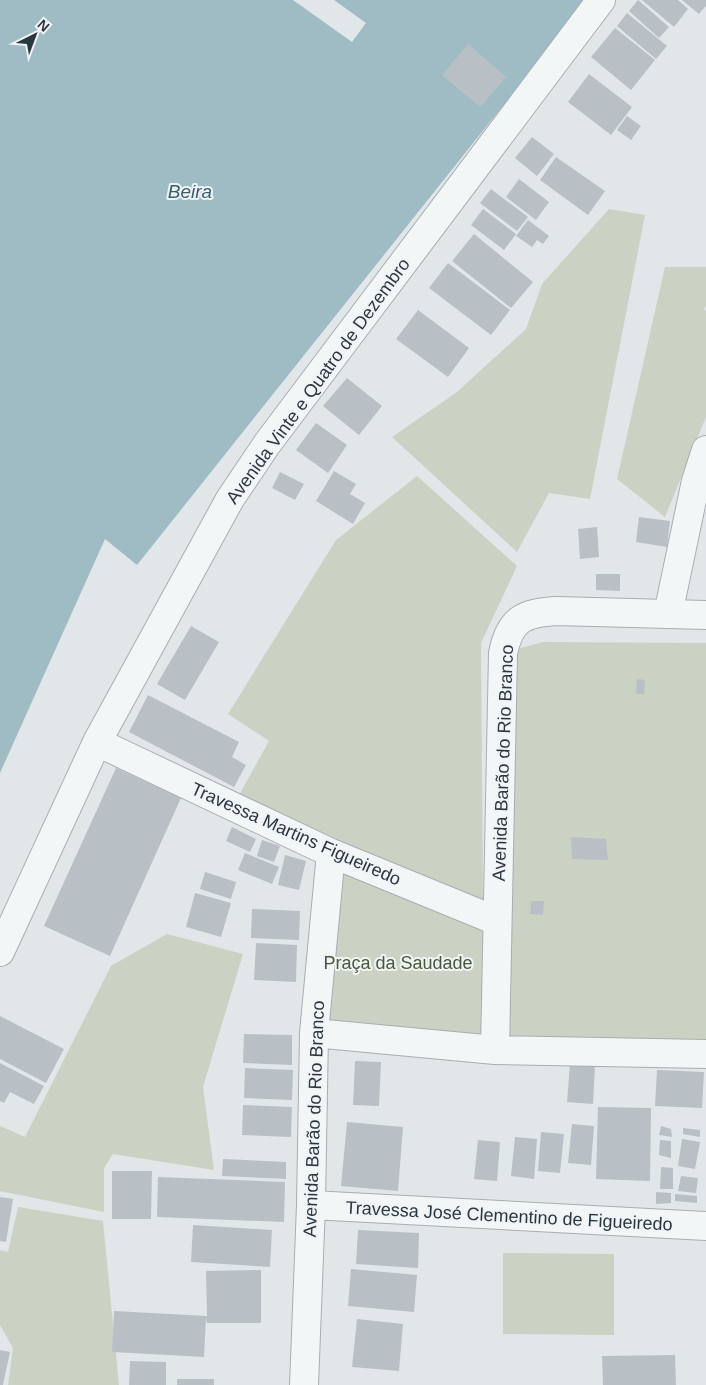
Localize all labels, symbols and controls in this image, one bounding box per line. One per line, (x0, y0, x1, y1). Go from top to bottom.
north arrow (10, 10, 60, 60)
text: N (35, 16, 53, 35)
water label: Beira (168, 181, 212, 202)
street label: Avenida Vinte e Quatro de Dezembro (222, 254, 414, 508)
street label: Avenida Barão do Rio Branco (489, 644, 517, 882)
street label: Travessa Martins Figueiredo (188, 779, 404, 889)
park label: Praça da Saudade (323, 953, 473, 973)
street label: Avenida Barão do Rio Branco (300, 1000, 328, 1238)
street label: Travessa José Clementino de Figueiredo (345, 1197, 673, 1235)

